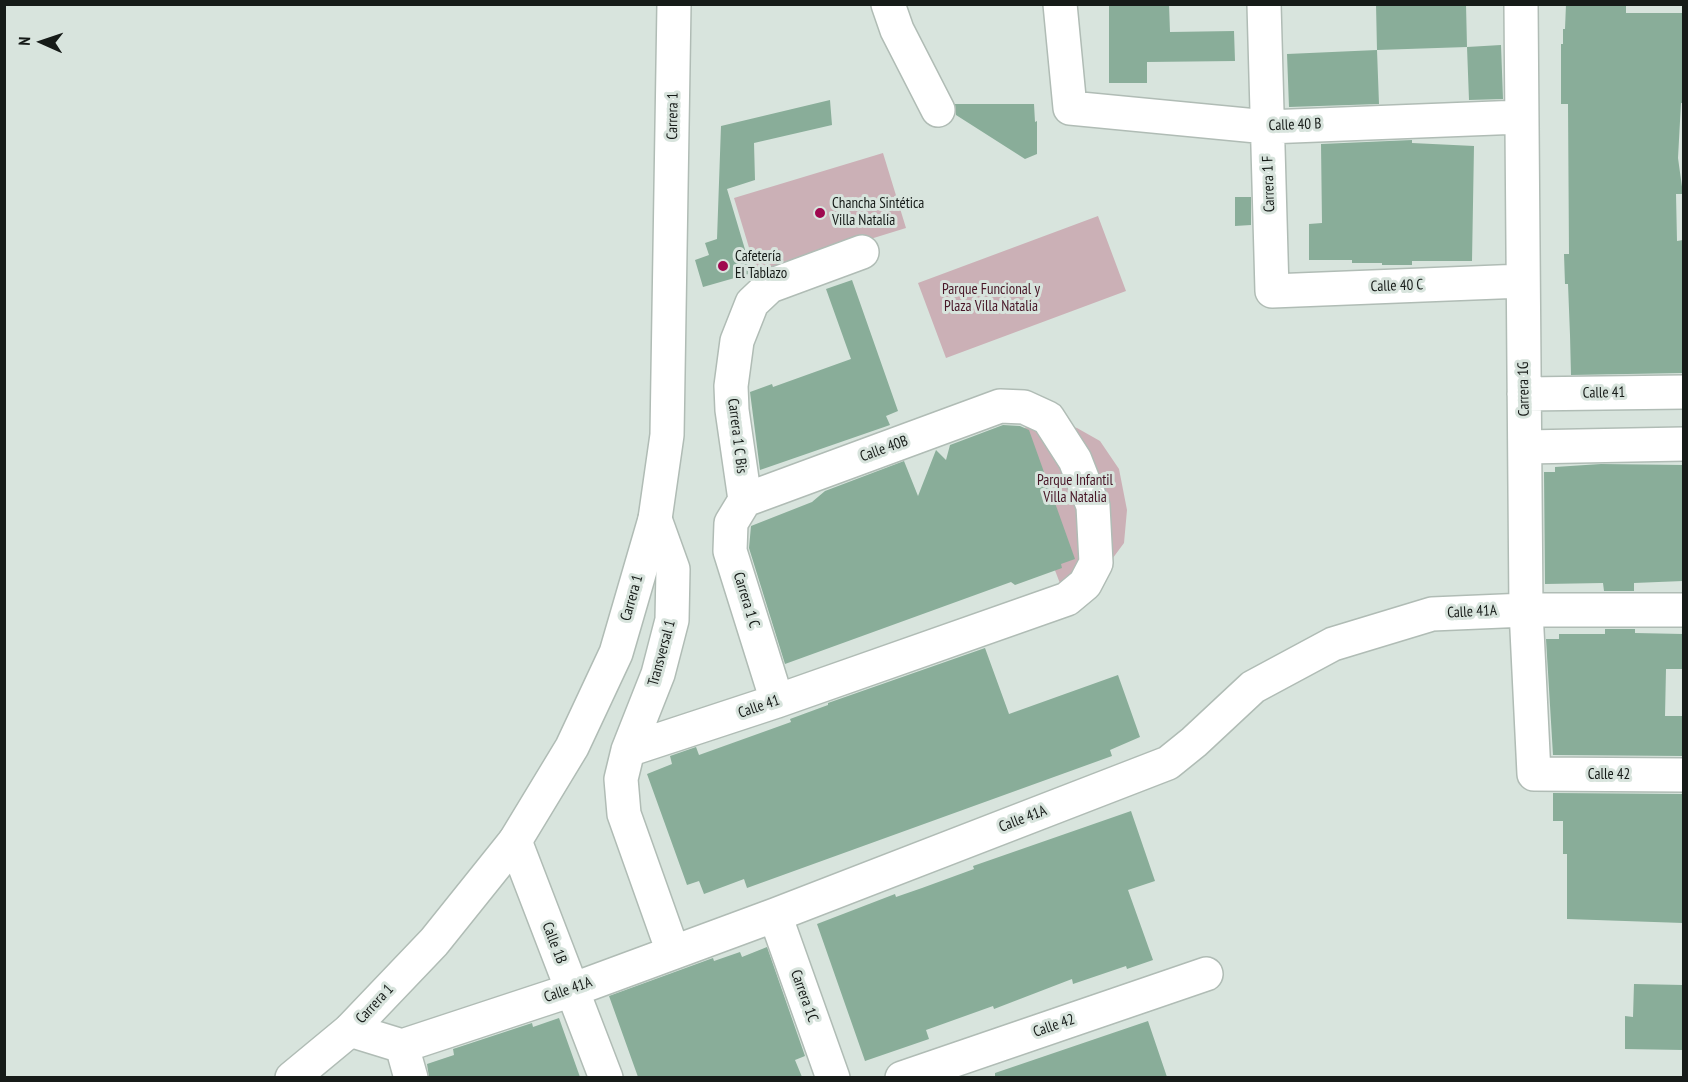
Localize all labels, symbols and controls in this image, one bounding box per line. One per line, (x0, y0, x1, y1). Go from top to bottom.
north arrow (12, 12, 72, 72)
text: N (14, 36, 34, 46)
street label: Carrera 1 (664, 92, 682, 140)
street label: Calle 40 B (1268, 115, 1322, 135)
street label: Carrera 1 F (1259, 155, 1279, 213)
place label: Chancha Sintética Villa Natalia (832, 195, 924, 230)
marker: Chancha Sintética Villa Natalia (813, 206, 827, 220)
place label: Cafetería El Tablazo (735, 248, 787, 283)
marker: Cafetería El Tablazo (716, 259, 730, 273)
street label: Calle 40 C (1370, 276, 1424, 296)
park label: Parque Funcional y Plaza Villa Natalia (942, 281, 1040, 316)
street label: Carrera 1G (1515, 362, 1533, 416)
street label: Calle 41 (1583, 384, 1625, 402)
street label: Carrera 1 C Bis (723, 397, 751, 475)
street label: Calle 40B (858, 432, 910, 466)
park label: Parque Infantil Villa Natalia (1037, 472, 1113, 507)
street label: Carrera 1 C (729, 570, 763, 630)
street label: Carrera 1 (617, 573, 647, 623)
street label: Calle 41A (1447, 602, 1497, 622)
street label: Transversal 1 (645, 618, 679, 688)
street label: Calle 41 (736, 692, 782, 722)
street label: Calle 42 (1588, 766, 1630, 784)
street label: Calle 41A (997, 802, 1049, 836)
street label: Calle 1B (538, 920, 570, 966)
street label: Carrera 1C (786, 968, 822, 1024)
street label: Calle 41A (542, 973, 594, 1007)
street label: Carrera 1 (352, 981, 398, 1027)
street label: Calle 42 (1031, 1011, 1077, 1041)

